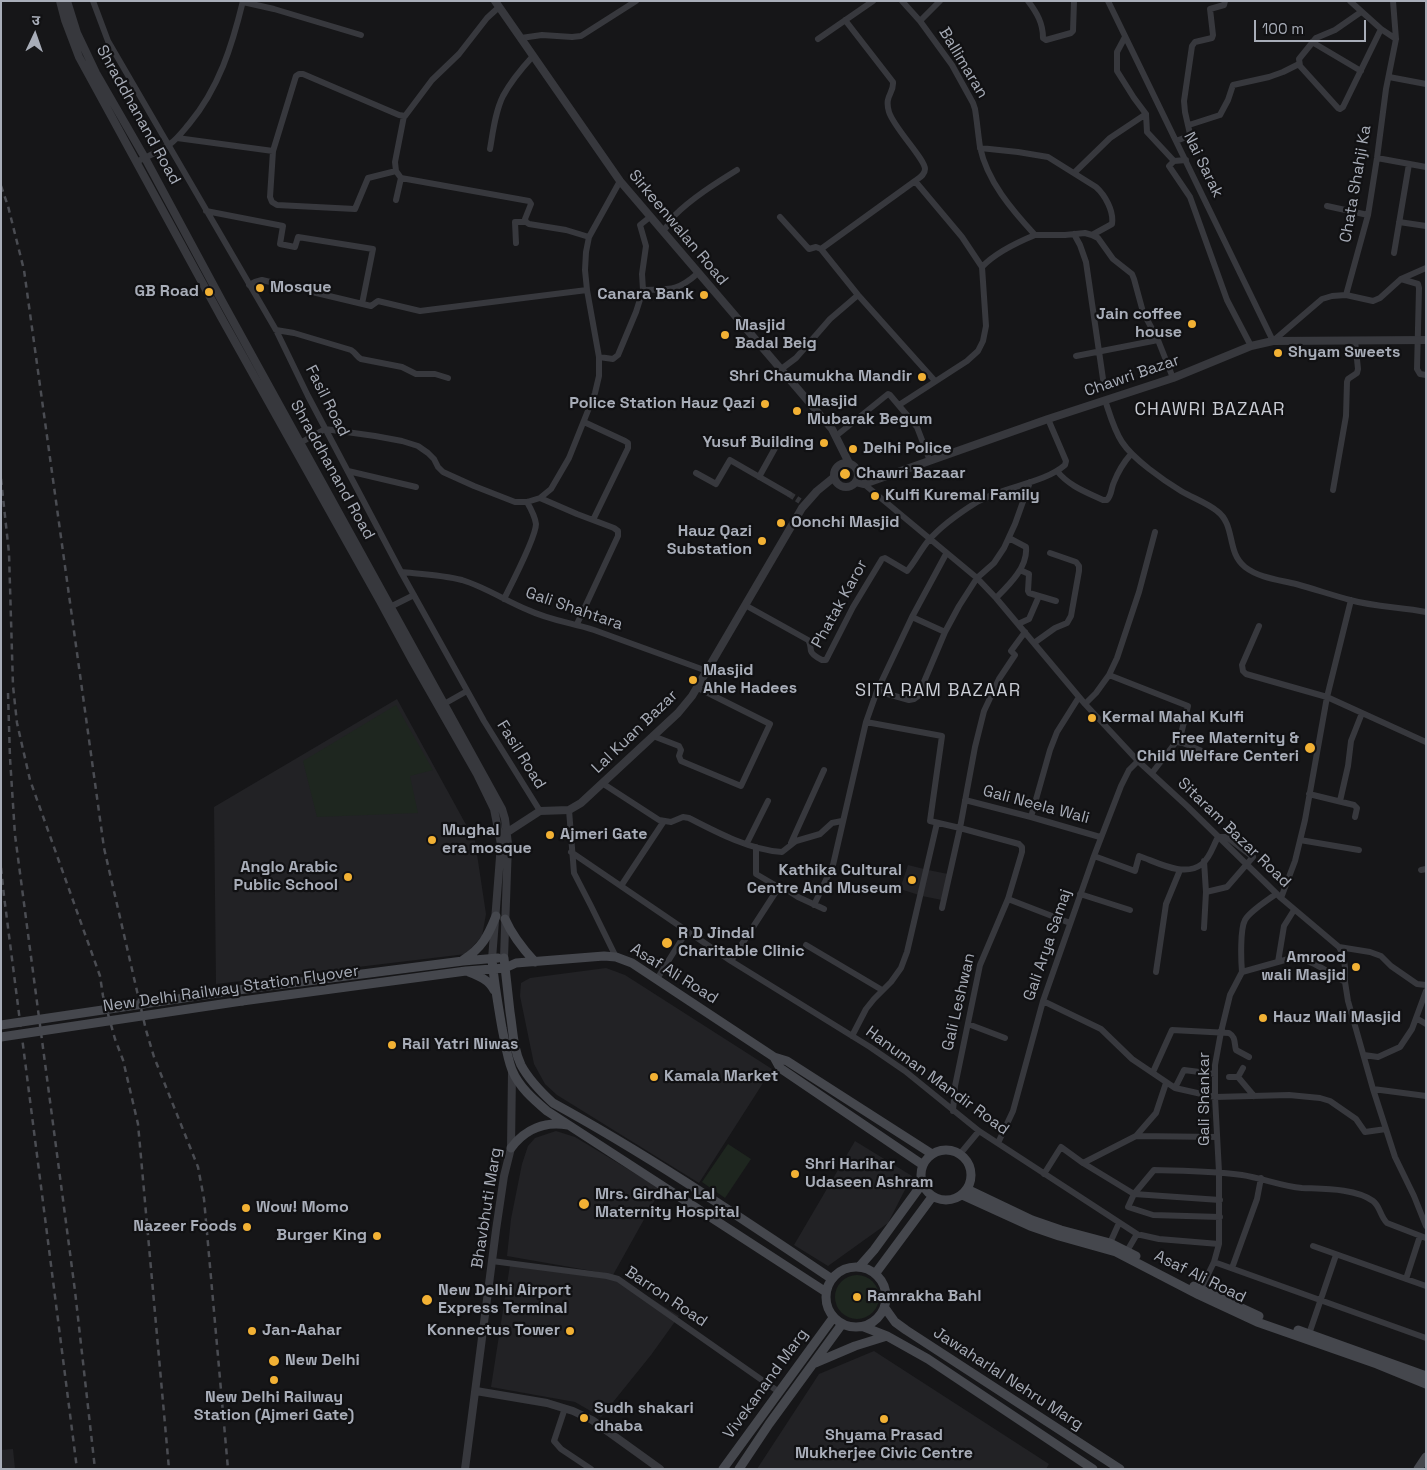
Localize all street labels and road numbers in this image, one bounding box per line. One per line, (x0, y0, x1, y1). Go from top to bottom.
street label: Ballimaran (934, 24, 992, 102)
street label: Shraddhanand Road (92, 42, 184, 188)
street label: Chata Shahji Ka (1336, 124, 1376, 244)
street label: Nai Sarak (1179, 129, 1227, 201)
street label: Sirkeenwalan Road (624, 166, 732, 290)
street label: Chawri Bazar (1082, 351, 1182, 401)
street label: Fasil Road (301, 362, 353, 440)
street label: Shraddhanand Road (286, 397, 378, 543)
street label: Phatak Karor (808, 557, 872, 651)
street label: Gali Shahtara (523, 583, 625, 635)
street label: Lal Kuan Bazar (588, 686, 682, 778)
street label: Fasil Road (492, 717, 550, 793)
street label: Sitaram Bazar Road (1173, 774, 1295, 892)
street label: Gali Neela Wali (981, 782, 1091, 828)
street label: Gali Arya Samaj (1020, 887, 1076, 1003)
street label: Asaf Ali Road (627, 939, 721, 1009)
street label: Gali Leshwan (938, 951, 980, 1053)
street label: New Delhi Railway Station Flyover (102, 962, 360, 1016)
street label: Hanuman Mandir Road (862, 1023, 1012, 1139)
street label: Gali Shankar (1195, 1052, 1215, 1146)
street label: Bhavbhuti Marg (468, 1146, 506, 1270)
street label: Asaf Ali Road (1151, 1247, 1249, 1307)
street label: Barron Road (621, 1263, 711, 1331)
street label: Jawaharlal Nehru Marg (929, 1323, 1087, 1435)
street label: Vivekanand Marg (720, 1325, 812, 1443)

